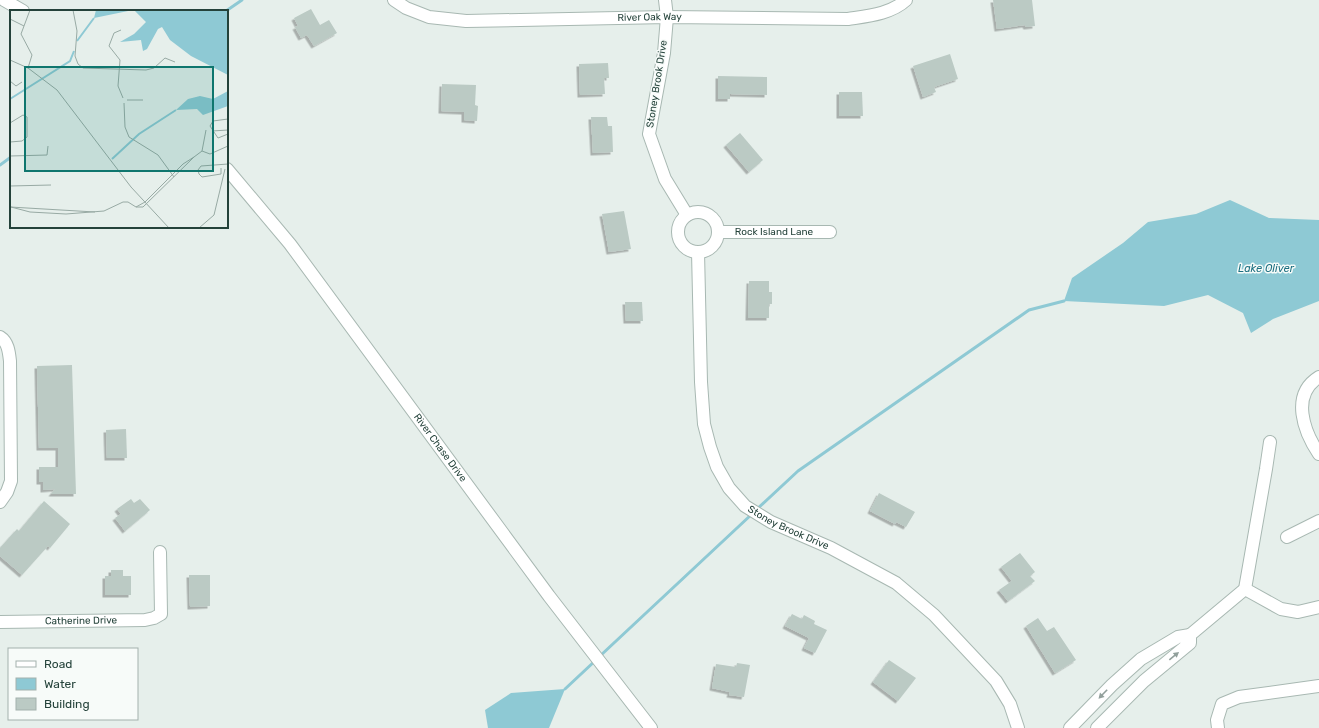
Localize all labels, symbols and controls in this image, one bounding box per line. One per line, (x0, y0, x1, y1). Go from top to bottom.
inset map (10, 10, 228, 228)
street label: River Oak Way (617, 11, 682, 24)
street label: Stoney Brook Drive (644, 39, 670, 129)
street label: Rock Island Lane (735, 226, 814, 238)
water label: Lake Oliver (1238, 262, 1295, 275)
street label: River Chase Drive (411, 411, 469, 485)
street label: Stoney Brook Drive (746, 503, 831, 552)
street label: Catherine Drive (45, 614, 118, 627)
legend (8, 648, 138, 720)
one-way arrow (1169, 652, 1180, 661)
text: Road (44, 657, 72, 671)
text: Water (44, 677, 76, 691)
one-way arrow (1098, 689, 1108, 699)
text: Building (44, 697, 90, 711)

